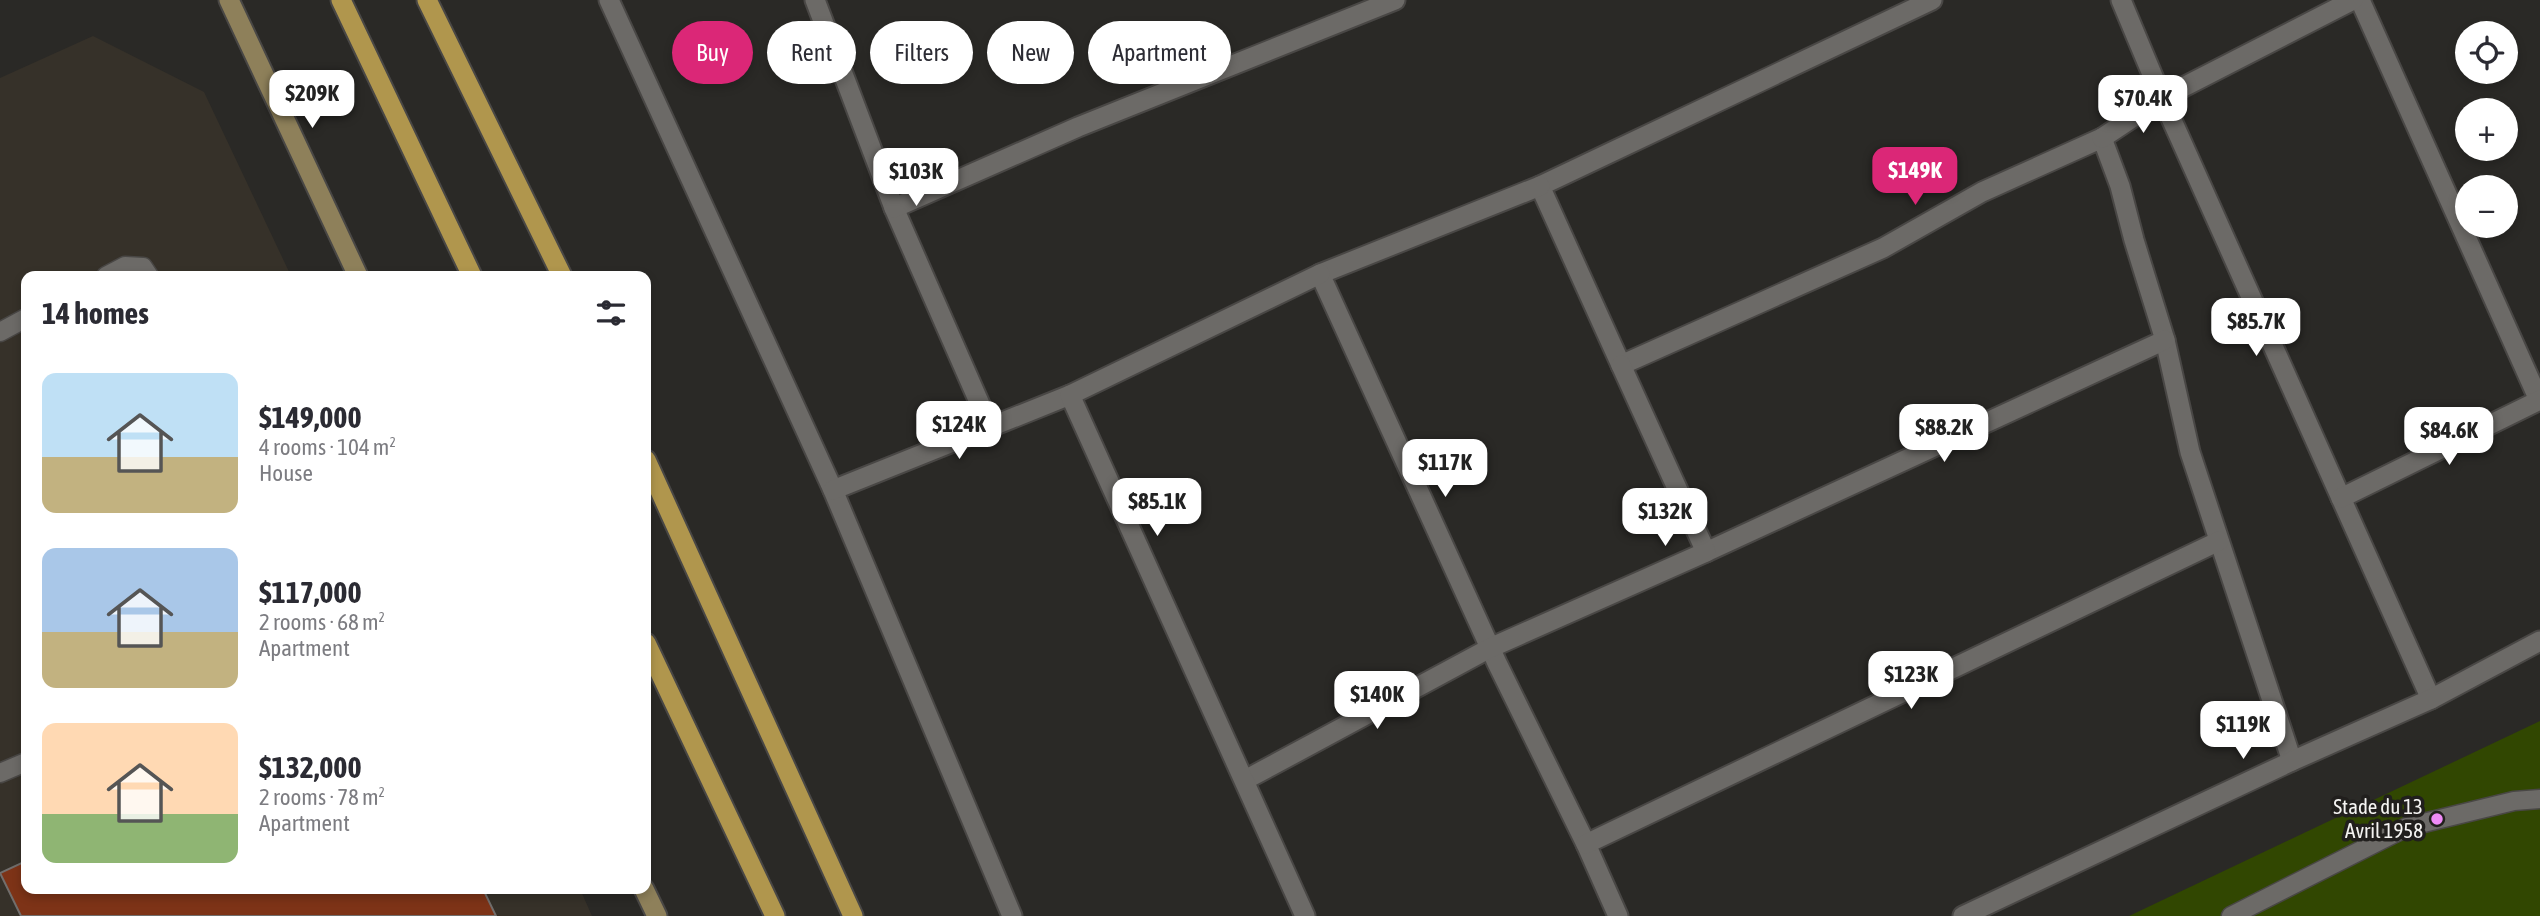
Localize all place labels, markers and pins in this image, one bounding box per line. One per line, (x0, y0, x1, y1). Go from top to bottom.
pin: $209K (263, 71, 361, 130)
pin: $70.4K (2086, 76, 2200, 135)
pin: $103K (867, 148, 965, 208)
pin: $149K (1866, 148, 1964, 207)
pin: $85.7K (2199, 298, 2313, 358)
pin: $124K (910, 402, 1008, 461)
pin: $88.2K (1887, 405, 2001, 464)
pin: $84.6K (2392, 407, 2506, 467)
pin: $117K (1396, 440, 1494, 499)
pin: $85.1K (1100, 478, 1214, 538)
pin: $132K (1616, 489, 1714, 548)
pin: $123K (1862, 652, 1960, 711)
pin: $140K (1328, 672, 1426, 731)
pin: $119K (2194, 702, 2292, 761)
place label: Stade du 13 Avril 1958 (2333, 794, 2423, 842)
marker: Stade du 13 Avril 1958 (2429, 811, 2445, 827)

